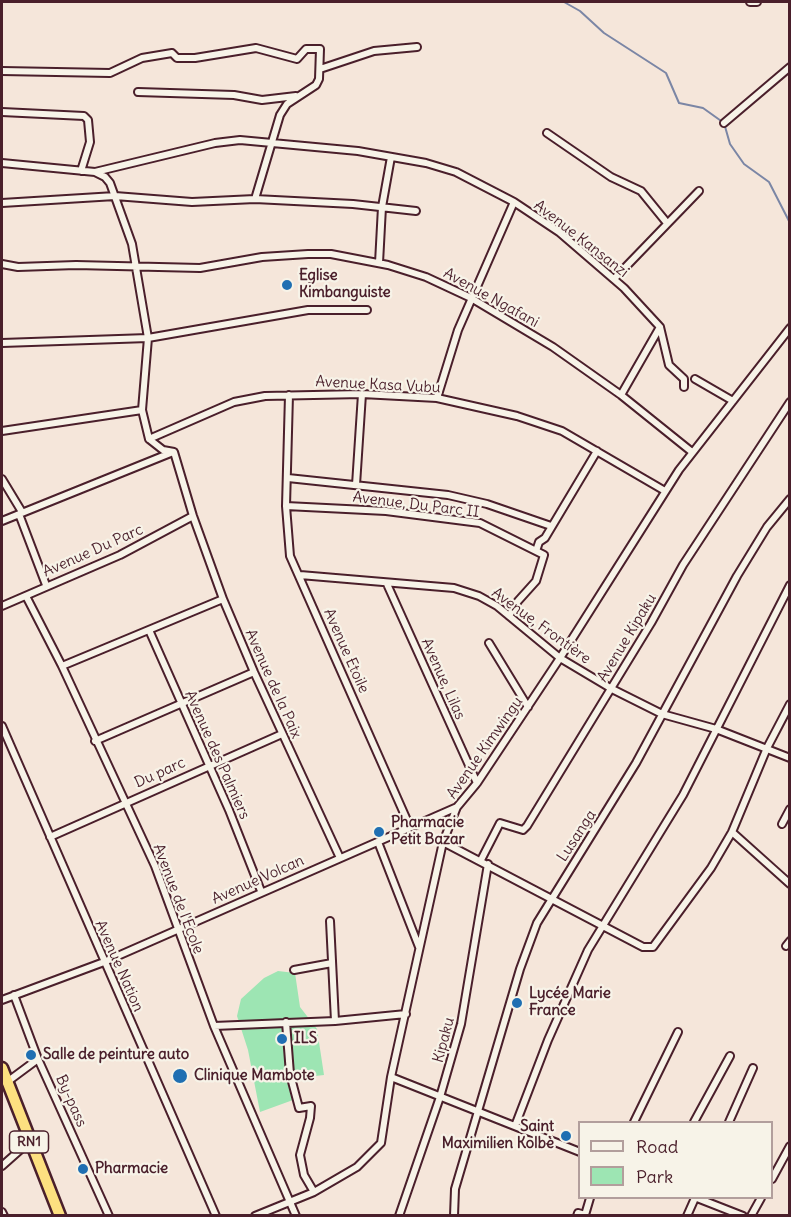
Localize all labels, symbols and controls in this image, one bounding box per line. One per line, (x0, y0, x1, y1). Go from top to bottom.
street label: Avenue Kansanzi (530, 197, 632, 281)
street label: Avenue Ngafani (440, 264, 542, 332)
place label: Eglise Kimbanguiste (299, 267, 391, 302)
marker: Eglise Kimbanguiste (280, 278, 294, 292)
street label: Avenue Kasa Vubu (315, 373, 441, 397)
street label: Avenue, Du Parc II (352, 488, 480, 522)
street label: Avenue Du Parc (40, 521, 146, 581)
street label: Avenue, Frontière (488, 584, 594, 668)
street label: Avenue Kipaku (594, 591, 660, 685)
street label: Avenue Etoile (319, 606, 373, 696)
street label: Avenue de la Paix (241, 627, 305, 741)
street label: Avenue, Lilas (417, 635, 469, 723)
street label: Avenue des Palmiers (180, 688, 254, 822)
street label: Avenue Kimwingu (443, 693, 527, 803)
street label: Du parc (132, 754, 188, 792)
street label: Lusanga (554, 807, 600, 865)
place label: Pharmacie Petit Bazar (391, 814, 465, 849)
marker: Pharmacie Petit Bazar (372, 825, 386, 839)
street label: Avenue de l'Ecole (149, 841, 207, 957)
street label: Avenue Volcan (209, 852, 307, 908)
street label: Avenue Nation (91, 917, 147, 1015)
place label: Lycée Marie France (529, 985, 611, 1020)
marker: Lycée Marie France (510, 996, 524, 1010)
street label: Kipaku (429, 1015, 459, 1065)
place label: ILS (294, 1030, 317, 1048)
marker: ILS (275, 1032, 289, 1046)
place label: Salle de peinture auto (43, 1046, 189, 1064)
marker: Salle de peinture auto (24, 1048, 38, 1062)
marker: Clinique Mambote (171, 1067, 189, 1085)
place label: Clinique Mambote (194, 1067, 315, 1085)
street label: By-pass (52, 1072, 90, 1130)
place label: Saint Maximilien Kolbè (442, 1118, 554, 1153)
legend (578, 1121, 773, 1199)
marker: Saint Maximilien Kolbè (559, 1129, 573, 1143)
road number: RN1 (9, 1131, 48, 1153)
text: Road (636, 1135, 678, 1158)
place label: Pharmacie (95, 1160, 168, 1178)
marker: Pharmacie (76, 1162, 90, 1176)
text: Park (636, 1165, 673, 1188)

